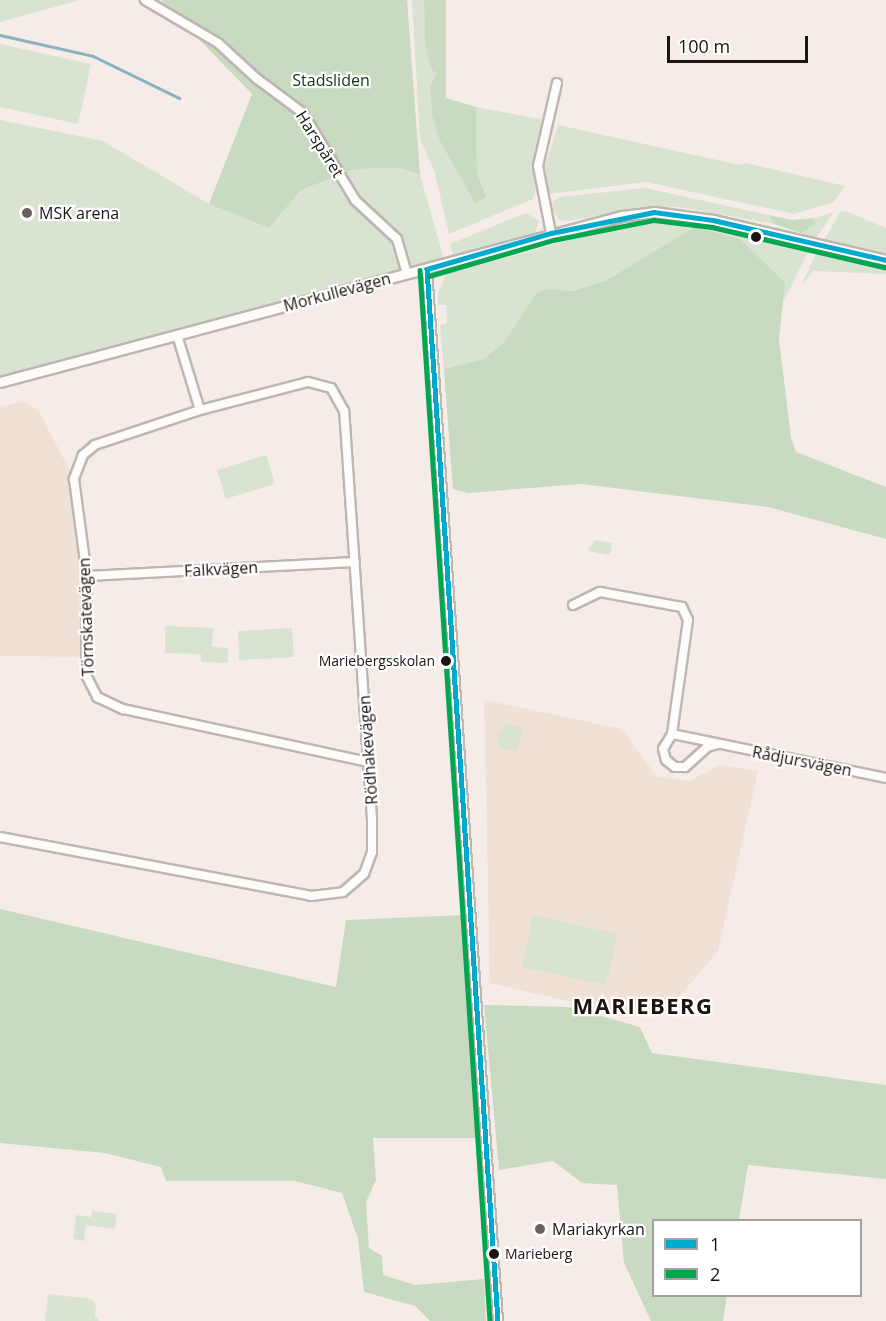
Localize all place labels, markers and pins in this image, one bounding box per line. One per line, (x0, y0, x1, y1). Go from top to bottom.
place label: MSK arena (39, 203, 119, 223)
marker: MSK arena (20, 206, 34, 220)
unlabelled marker (750, 231, 762, 243)
place label: Mariebergsskolan (319, 653, 435, 669)
marker: Mariebergsskolan (440, 655, 452, 667)
place label: Mariakyrkan (552, 1219, 645, 1239)
marker: Mariakyrkan (533, 1222, 547, 1236)
place label: Marieberg (505, 1246, 572, 1262)
marker: Marieberg (488, 1248, 500, 1260)

